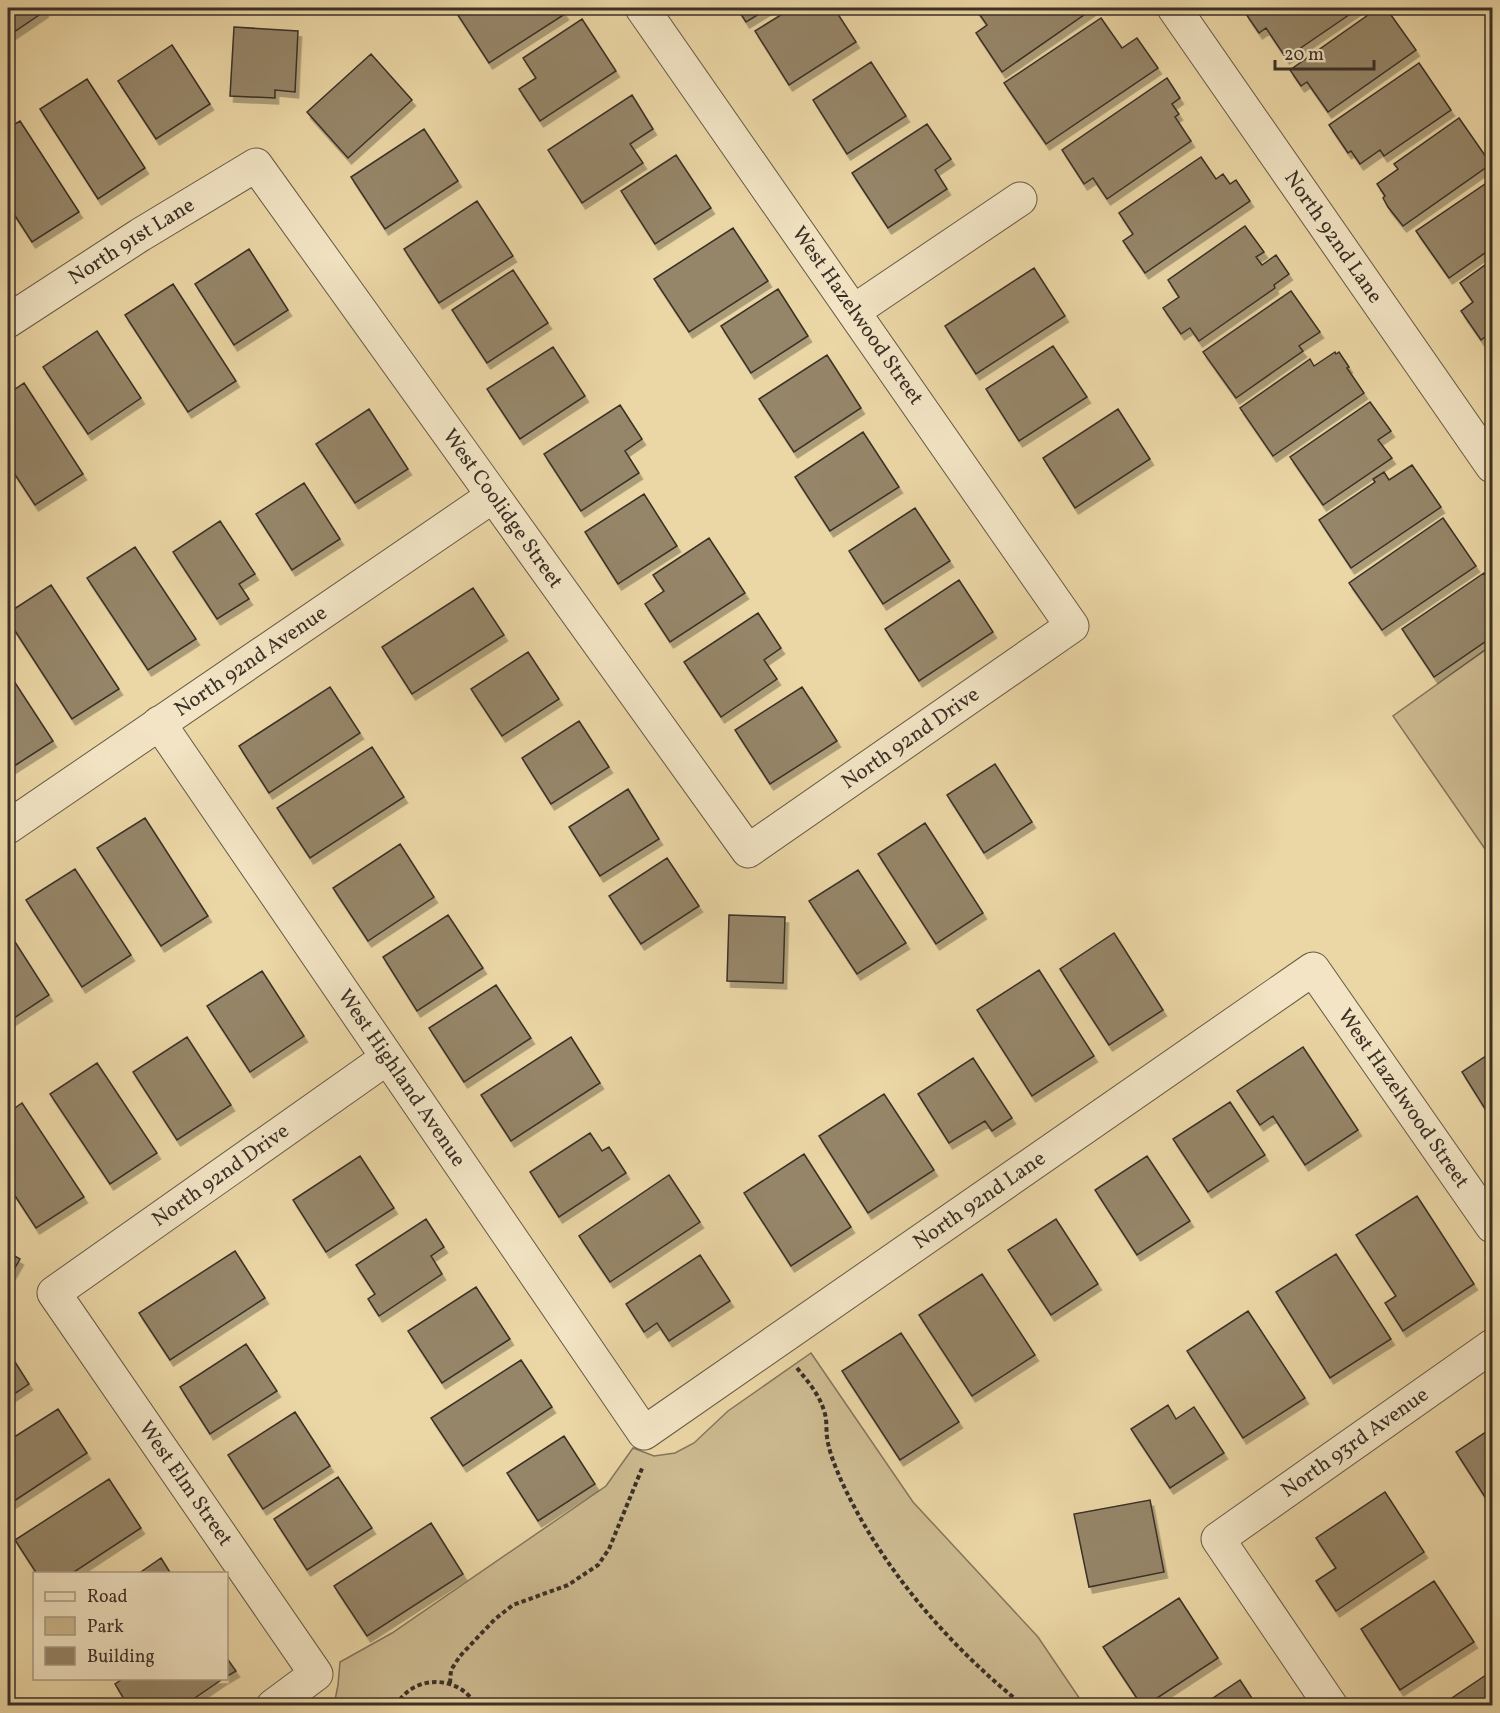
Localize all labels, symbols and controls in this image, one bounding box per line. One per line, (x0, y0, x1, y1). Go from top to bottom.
scale bar (1275, 33, 1374, 71)
text: 20 m (1284, 43, 1324, 68)
street label: North 92nd Lane (1277, 165, 1389, 309)
street label: North 91st Lane (63, 191, 200, 292)
street label: West Hazelwood Street (784, 221, 930, 411)
street label: West Coolidge Street (435, 423, 570, 594)
street label: North 92nd Avenue (169, 599, 333, 724)
street label: North 92nd Drive (836, 680, 985, 796)
street label: West Highland Avenue (330, 983, 473, 1173)
street label: West Hazelwood Street (1331, 1003, 1476, 1194)
street label: North 92nd Drive (146, 1117, 295, 1234)
street label: North 92nd Lane (907, 1144, 1051, 1257)
street label: North 93rd Avenue (1275, 1380, 1435, 1505)
street label: West Elm Street (131, 1416, 239, 1552)
legend (33, 1572, 228, 1680)
text: Road (87, 1585, 128, 1610)
text: Park (87, 1615, 124, 1640)
text: Building (87, 1645, 155, 1670)

